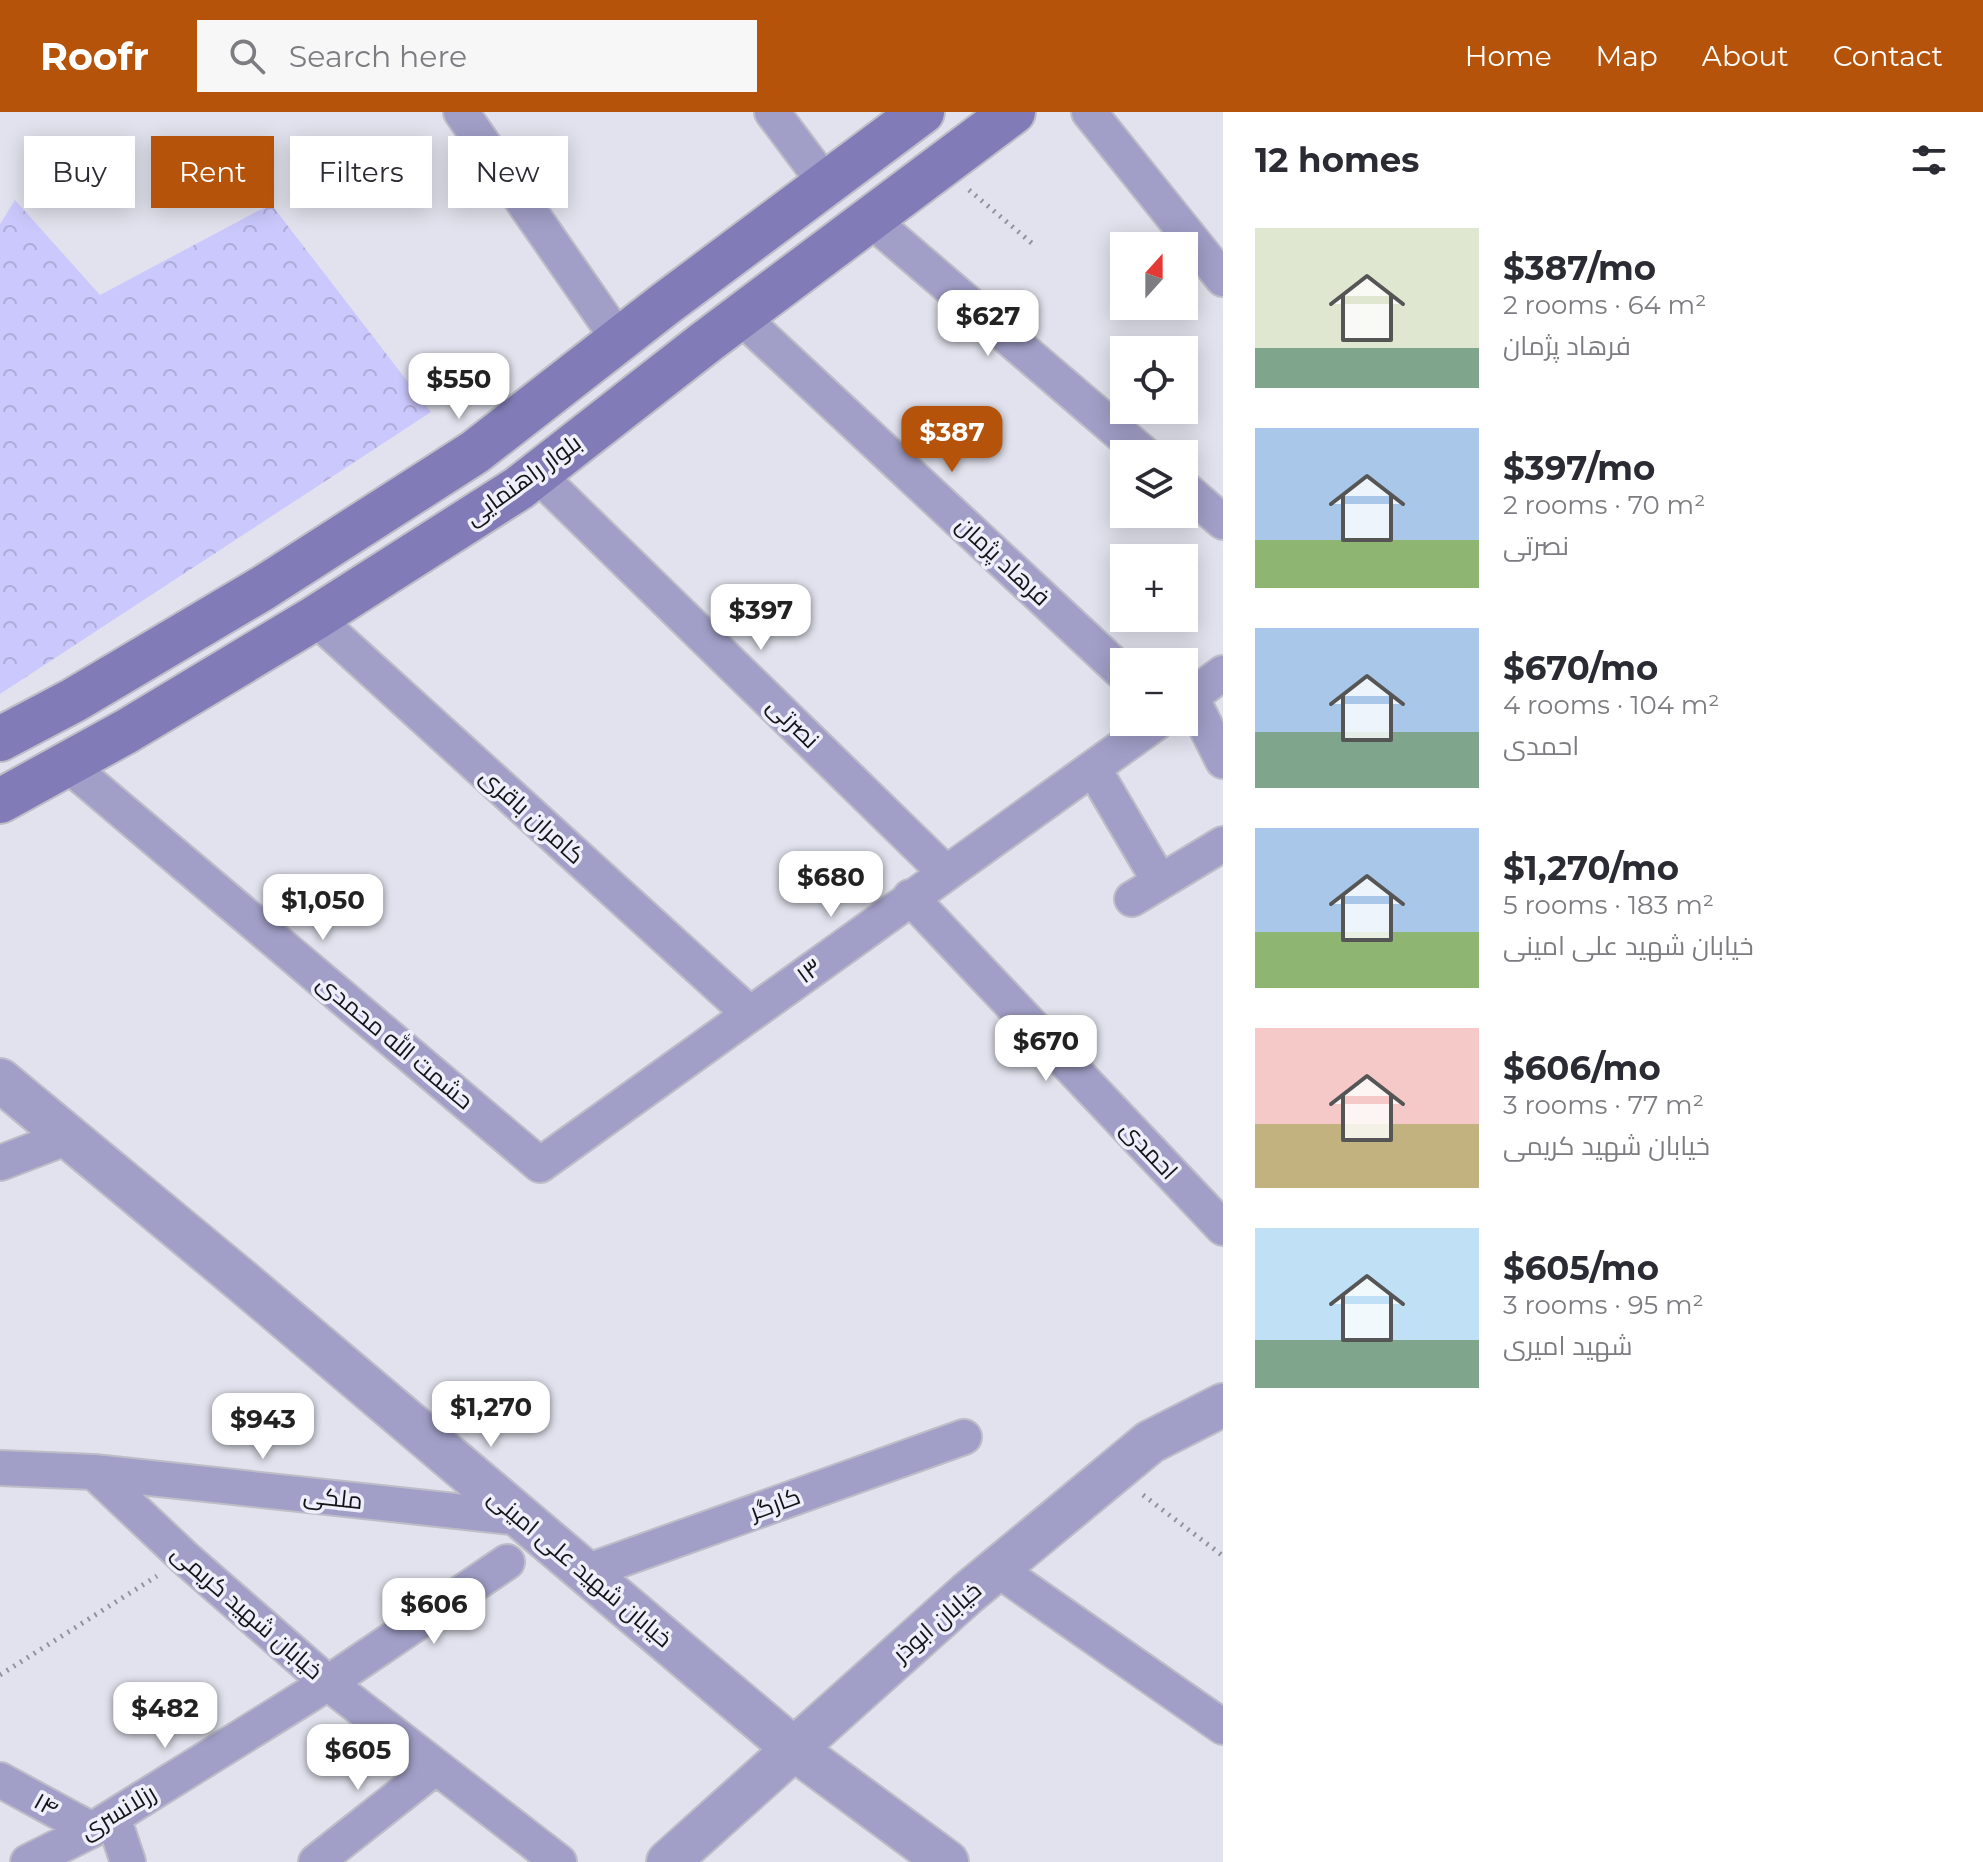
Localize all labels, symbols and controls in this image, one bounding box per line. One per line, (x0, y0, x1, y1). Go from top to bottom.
search box (197, 20, 757, 92)
text: Roofr (40, 33, 149, 80)
icon: search (225, 34, 269, 78)
text: Search here (289, 38, 467, 75)
text: Home (1465, 39, 1552, 73)
text: Map (1596, 39, 1658, 73)
text: About (1702, 39, 1789, 73)
text: Contact (1833, 39, 1943, 73)
chip: Buy (24, 136, 135, 208)
chip: Rent (151, 136, 274, 208)
chip: Filters (290, 136, 432, 208)
chip: New (448, 136, 568, 208)
icon: filters (1907, 138, 1951, 182)
text: 12 homes (1255, 139, 1419, 181)
north arrow (1110, 232, 1198, 320)
map controls (1110, 232, 1198, 736)
text: $387/mo (1503, 247, 1656, 289)
icon: home (1319, 260, 1415, 356)
text: 2 rooms · 64 m² (1503, 289, 1706, 321)
pin: $627 (941, 290, 1035, 358)
text: $627 (956, 300, 1020, 332)
text: فرهاد پژمان (1503, 330, 1631, 362)
button: locate (1110, 336, 1198, 424)
pin: $550 (412, 353, 506, 421)
text: $550 (426, 363, 492, 395)
pin: $387 (905, 406, 999, 474)
text: $387 (919, 416, 985, 448)
street label: بلوار راهنمایی (459, 428, 586, 531)
button: layers (1110, 440, 1198, 528)
text: $397/mo (1503, 447, 1655, 489)
icon: home (1319, 460, 1415, 556)
text: 2 rooms · 70 m² (1503, 489, 1705, 521)
street label: فرهاد پژمان (949, 510, 1056, 613)
text: نصرتی (1503, 530, 1569, 562)
button: + (1110, 544, 1198, 632)
pin: $397 (714, 584, 808, 652)
text: $397 (729, 594, 793, 626)
text: $670/mo (1503, 647, 1658, 689)
button: − (1110, 648, 1198, 736)
icon: home (1319, 660, 1415, 756)
text: 4 rooms · 104 m² (1503, 689, 1720, 721)
street label: نصرتی (761, 691, 825, 754)
text: احمدی (1503, 730, 1579, 762)
street label: کامران باقری (474, 761, 590, 870)
text: $1,270/mo (1503, 847, 1679, 889)
pin: $680 (784, 851, 878, 919)
icon: home (1319, 860, 1415, 956)
text: $680 (797, 861, 865, 893)
pin: $1,050 (258, 874, 388, 942)
text: $1,050 (281, 884, 365, 916)
text: 5 rooms · 183 m² (1503, 889, 1714, 921)
text: خیابان شهید علی امینی (1503, 930, 1754, 962)
street label: ۱۳ (791, 952, 827, 989)
street label: حشمت الله محمدی (311, 967, 480, 1115)
pin: $670 (999, 1015, 1093, 1083)
text: $670 (1013, 1025, 1079, 1057)
text: $606/mo (1503, 1047, 1661, 1089)
icon: home (1319, 1060, 1415, 1156)
text: 3 rooms · 77 m² (1503, 1089, 1704, 1121)
street label: احمدی (1115, 1114, 1184, 1185)
text: خیابان شهید کریمی (1503, 1130, 1710, 1162)
text: $605/mo (1503, 1247, 1659, 1289)
icon: home (1319, 1260, 1415, 1356)
text: 3 rooms · 95 m² (1503, 1289, 1704, 1321)
text: شهید امیری (1503, 1330, 1632, 1362)
pin: $1,270 (426, 1381, 556, 1449)
text: $1,270 (450, 1391, 532, 1423)
pin: $943 (216, 1393, 310, 1461)
text: $943 (230, 1403, 296, 1435)
street label: ملکی (302, 1480, 364, 1515)
street label: کارگر (744, 1481, 804, 1527)
street label: خیابان شهید علی امینی (482, 1482, 678, 1653)
street label: خیابان شهید کریمی (166, 1538, 329, 1685)
street label: خیابان ابوذر (885, 1575, 987, 1669)
pin: $606 (387, 1578, 481, 1646)
text: $606 (400, 1588, 468, 1620)
pin: $482 (118, 1682, 212, 1750)
text: $482 (131, 1692, 199, 1724)
pin: $605 (311, 1724, 405, 1792)
text: $605 (325, 1734, 391, 1766)
street label: رزلانسری (75, 1778, 161, 1845)
street label: ۱۴ (29, 1786, 63, 1823)

